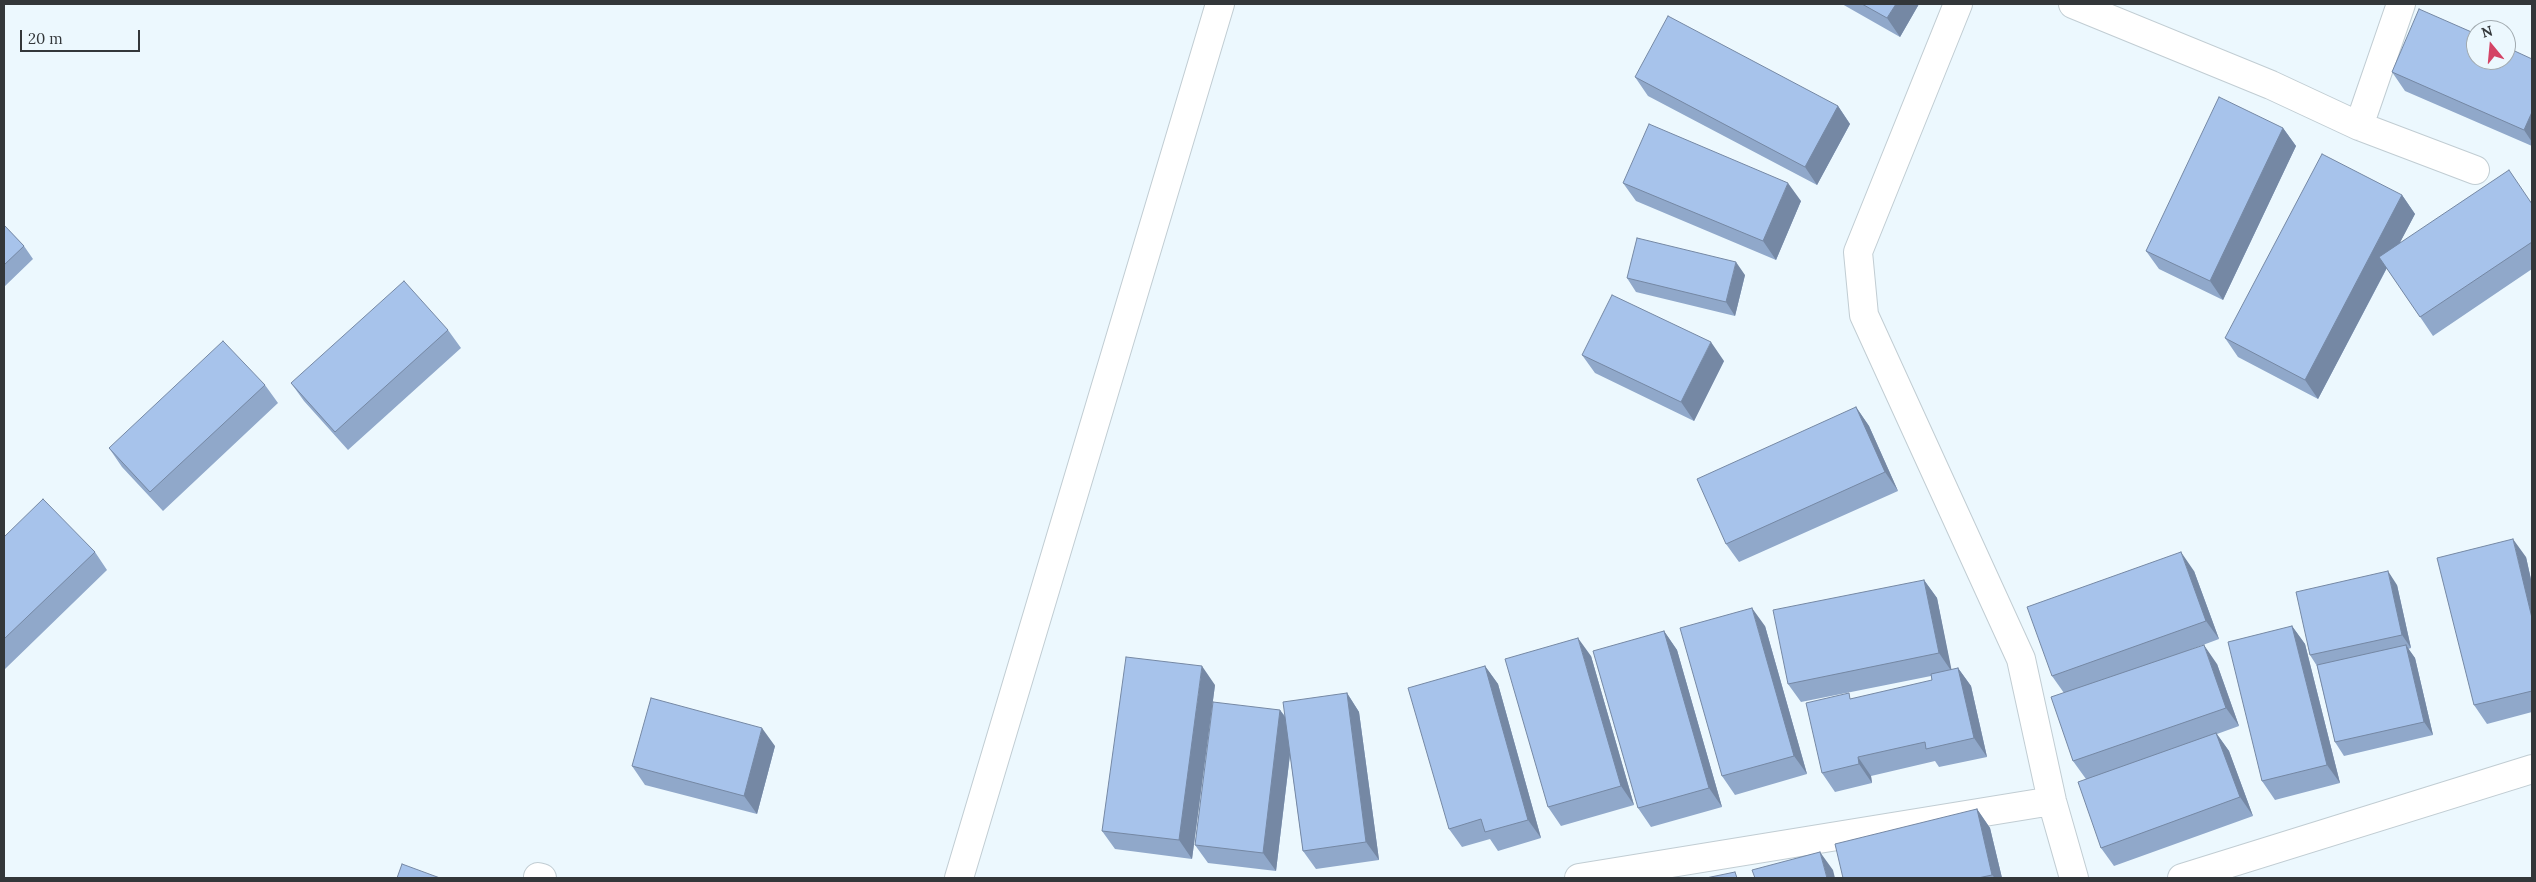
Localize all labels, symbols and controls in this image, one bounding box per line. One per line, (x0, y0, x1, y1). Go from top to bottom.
scale bar (22, 20, 142, 52)
north arrow (2466, 20, 2516, 70)
text: N (2479, 21, 2495, 42)
text: 20 m (28, 29, 63, 48)

